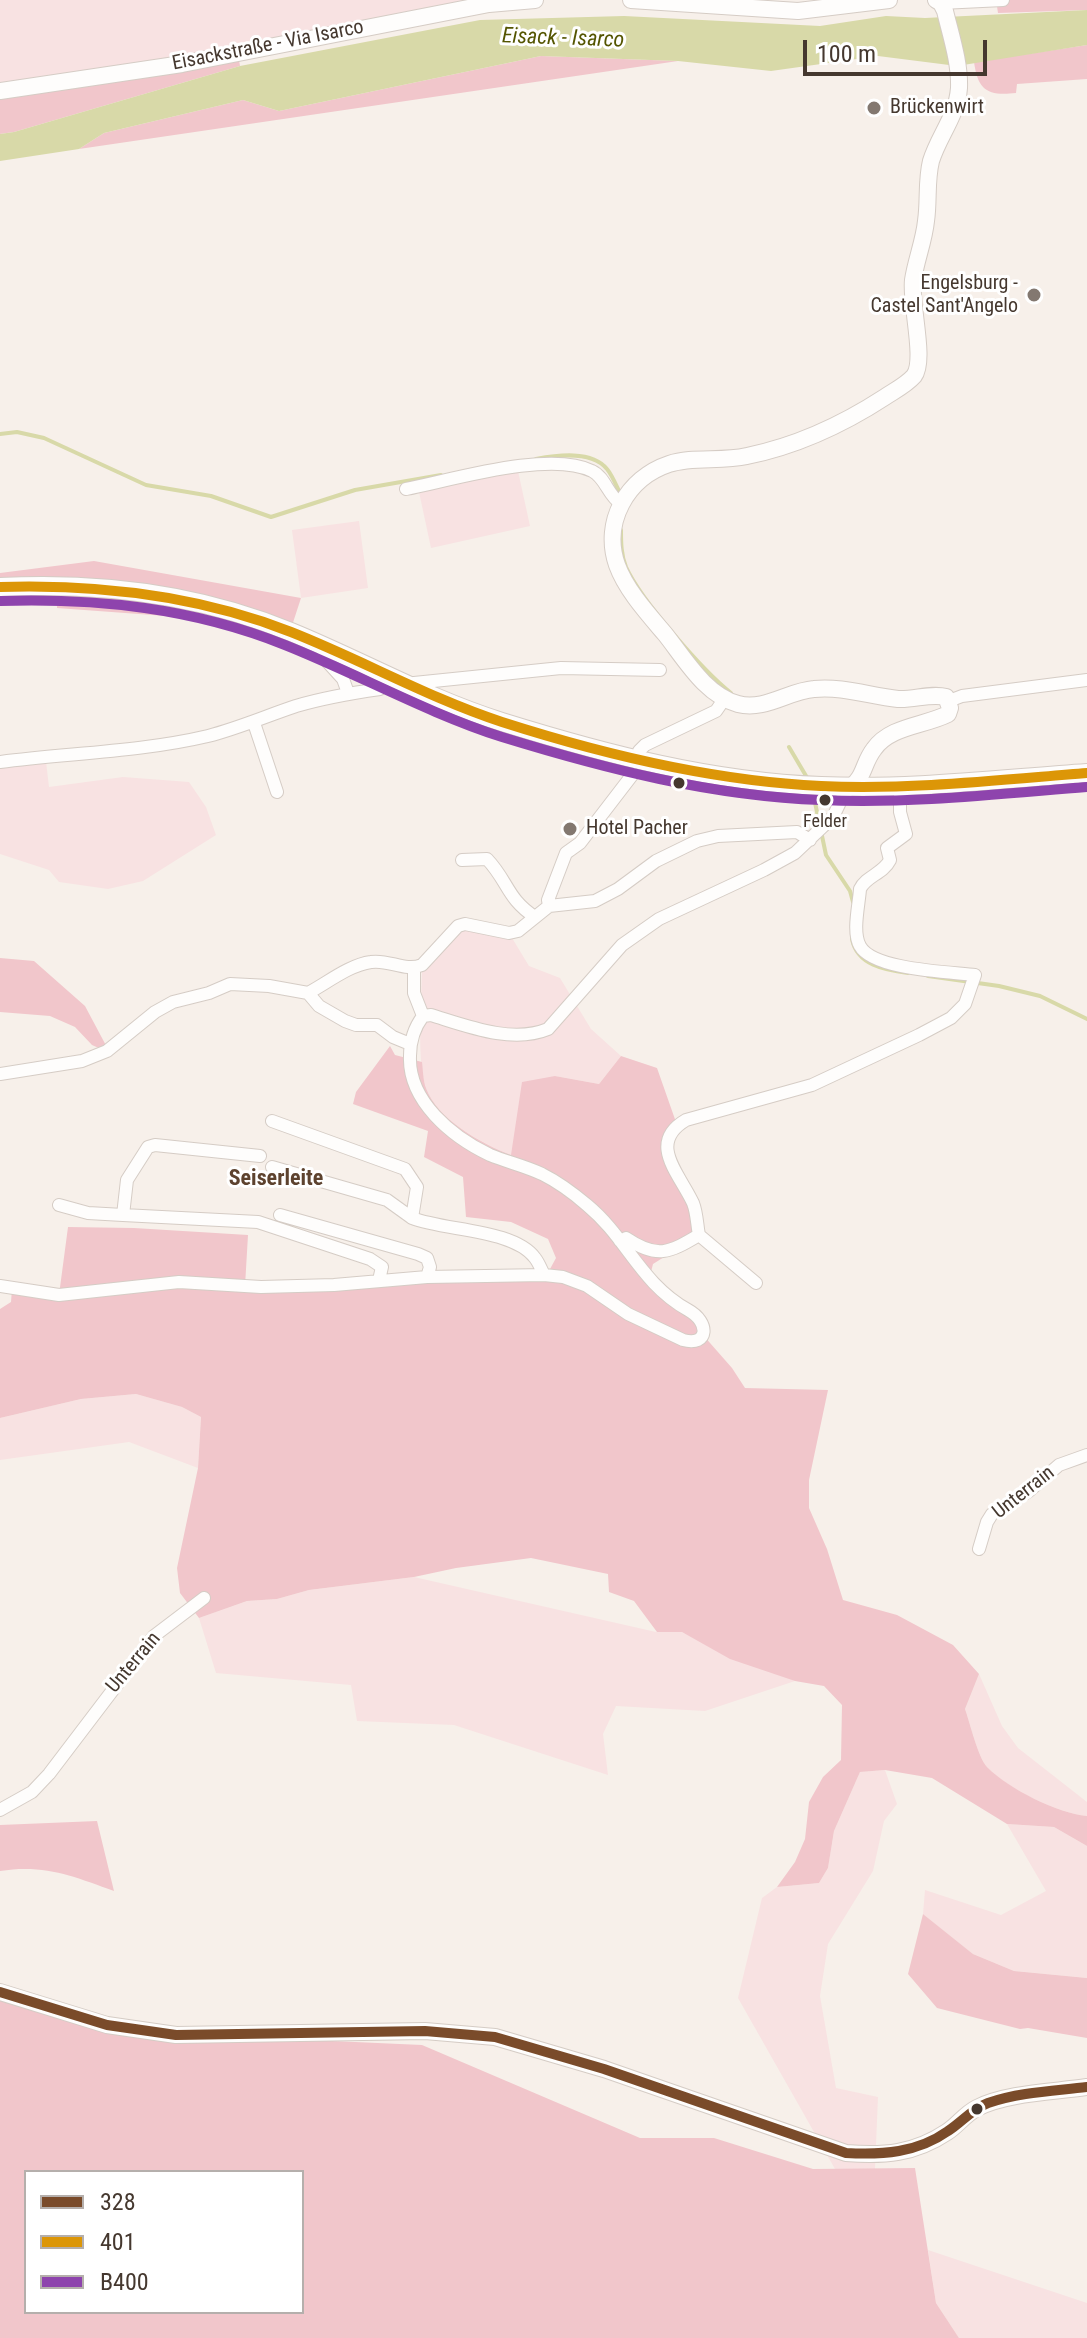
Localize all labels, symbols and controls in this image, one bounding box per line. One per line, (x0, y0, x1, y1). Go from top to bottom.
street label: Eisackstraße - Via Isarco (170, 16, 366, 76)
water label: Eisack - Isarco (501, 24, 625, 54)
scale bar (807, 24, 991, 74)
text: 100 m (817, 40, 876, 68)
place label: Brückenwirt (890, 96, 984, 120)
marker: Brückenwirt (865, 99, 883, 117)
place label: Engelsburg - Castel Sant'Angelo (871, 272, 1018, 319)
marker: Engelsburg - Castel Sant'Angelo (1025, 286, 1043, 304)
unlabelled marker (671, 775, 687, 791)
marker: Felder (817, 792, 833, 808)
place label: Felder (803, 811, 847, 833)
place label: Hotel Pacher (586, 817, 688, 841)
marker: Hotel Pacher (561, 820, 579, 838)
district label: Seiserleite (229, 1166, 323, 1192)
street label: Unterrain (988, 1461, 1060, 1525)
street label: Unterrain (102, 1628, 166, 1698)
unlabelled marker (969, 2101, 985, 2117)
legend (24, 2170, 304, 2314)
text: 328 (100, 2188, 136, 2216)
text: 401 (100, 2228, 136, 2256)
text: B400 (100, 2268, 149, 2296)

